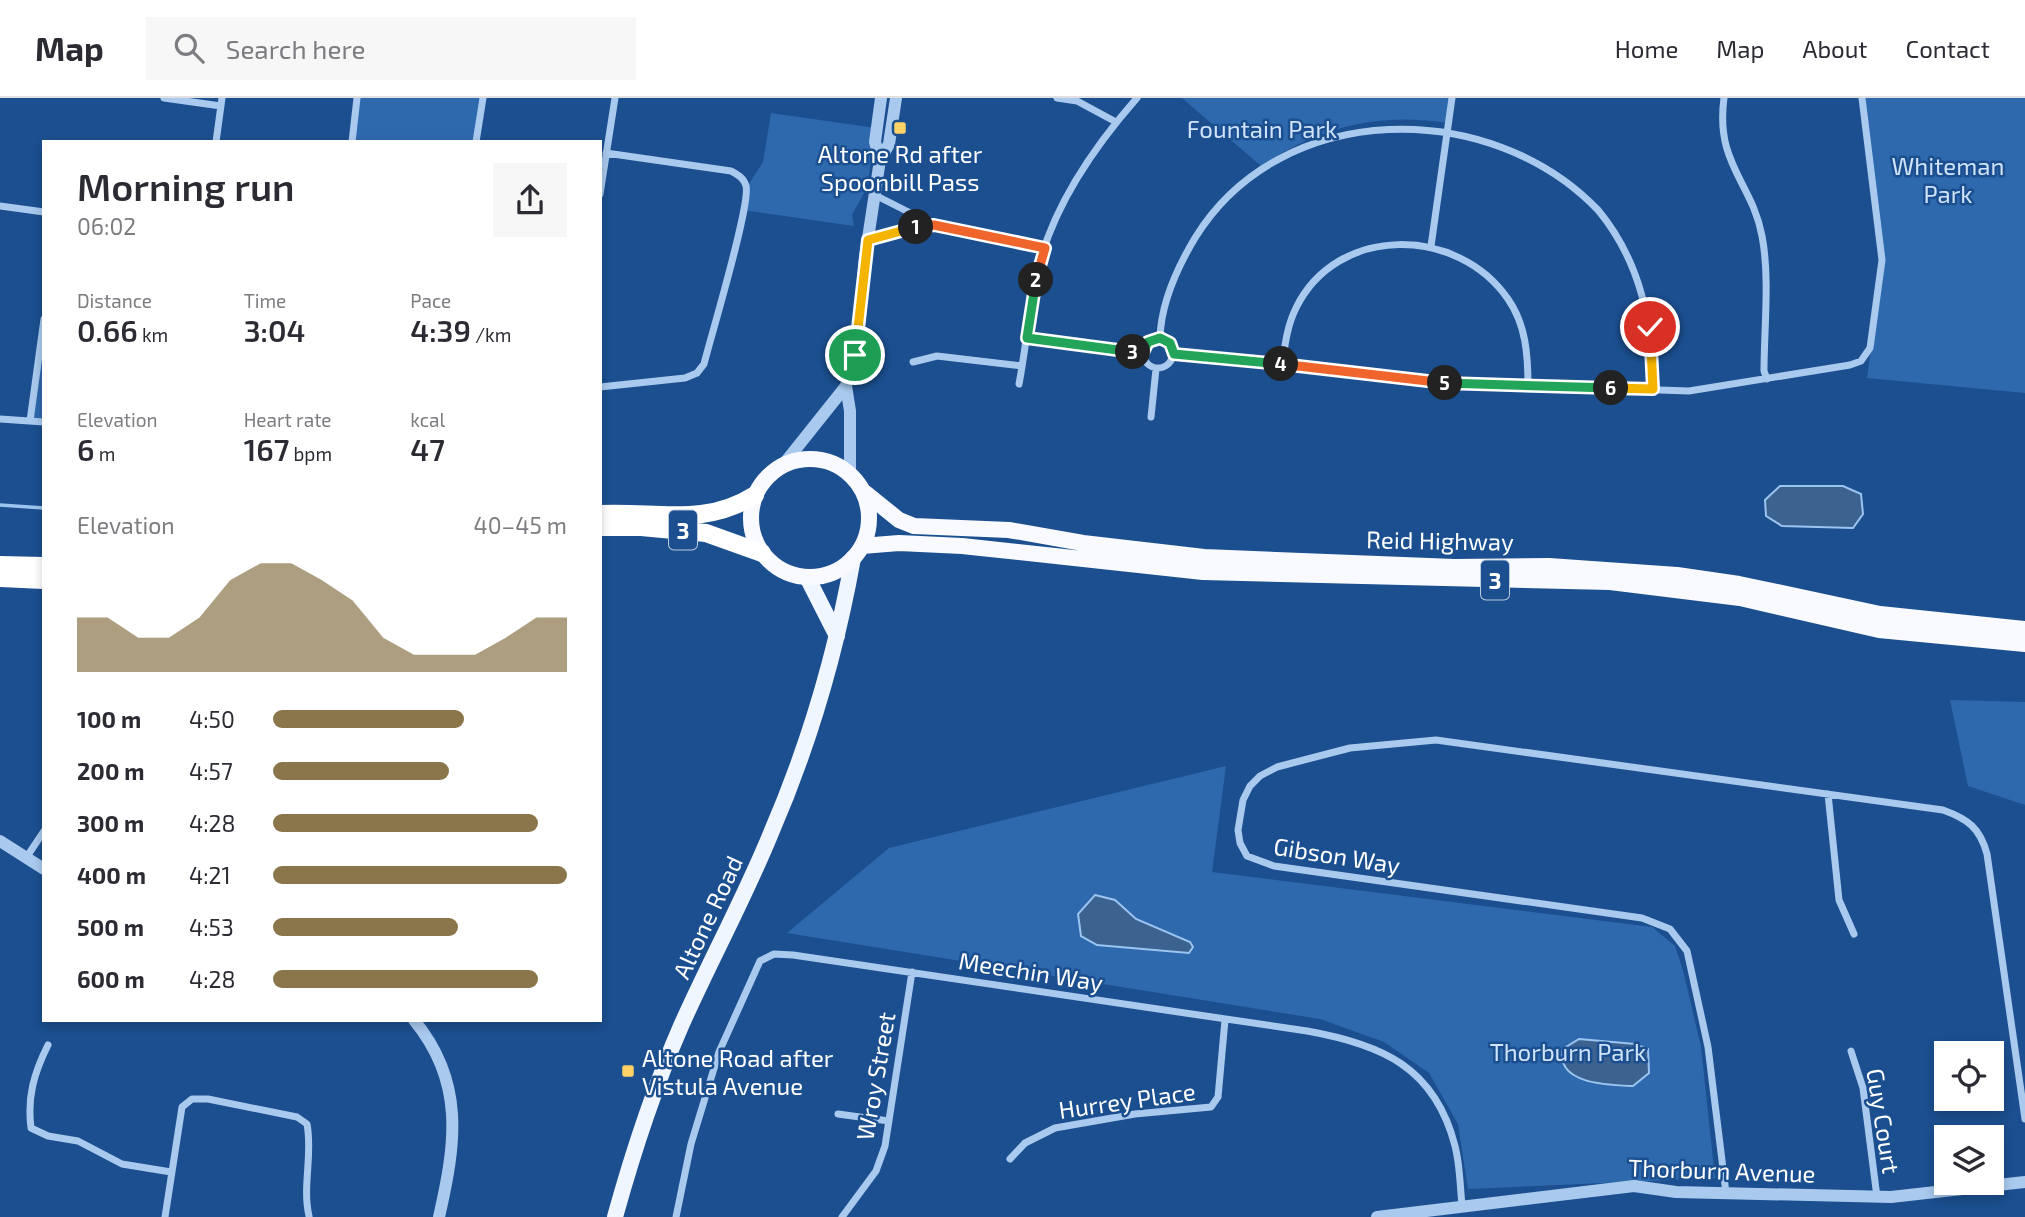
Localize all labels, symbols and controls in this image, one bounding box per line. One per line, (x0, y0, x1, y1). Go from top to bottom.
search box (146, 17, 636, 80)
text: Map (35, 28, 104, 68)
icon: search (170, 29, 208, 67)
text: Search here (226, 33, 365, 64)
text: Home (1615, 34, 1678, 63)
text: Map (1716, 34, 1764, 63)
text: About (1802, 34, 1868, 63)
text: Contact (1906, 34, 1990, 63)
park label: Fountain Park (1187, 114, 1337, 143)
marker: Altone Rd after Spoonbill Pass (892, 120, 908, 136)
place label: Altone Rd after Spoonbill Pass (818, 139, 983, 196)
park label: Whiteman Park (1892, 151, 2004, 208)
text: Morning run (77, 163, 295, 209)
button: share (493, 163, 567, 237)
pin: 1 (898, 209, 934, 244)
text: 06:02 (77, 212, 136, 240)
text: 1 (911, 215, 920, 238)
pin: 2 (1018, 262, 1054, 298)
text: 2 (1030, 268, 1041, 291)
text: Distance (77, 289, 152, 312)
text: Time (244, 289, 286, 312)
text: Pace (410, 289, 451, 312)
pin (1620, 297, 1680, 357)
icon: check (1631, 308, 1669, 346)
text: 0.66 (77, 312, 138, 348)
text: 3:04 (244, 312, 305, 348)
text: 4:39 (410, 312, 471, 348)
text: km (138, 323, 168, 346)
text: /km (471, 323, 511, 346)
pin (825, 325, 885, 385)
pin: 3 (1116, 334, 1150, 370)
icon: arrive (836, 336, 874, 374)
text: 3 (1127, 340, 1138, 363)
pin: 4 (1264, 346, 1298, 382)
text: 4 (1274, 352, 1287, 375)
pin: 5 (1428, 366, 1462, 400)
pin: 6 (1594, 370, 1628, 406)
text: 5 (1439, 371, 1450, 394)
text: 6 (1605, 376, 1616, 399)
text: Elevation (77, 408, 158, 431)
text: Heart rate (244, 408, 332, 431)
text: kcal (410, 408, 445, 431)
text: 6 (77, 431, 94, 467)
text: 167 (244, 431, 289, 467)
text: 47 (410, 431, 445, 467)
text: m (94, 442, 115, 465)
text: bpm (289, 442, 332, 465)
road number: 3 (669, 510, 697, 550)
text: Elevation (77, 511, 175, 539)
text: 40–45 m (474, 511, 567, 539)
street label: Reid Highway (1366, 524, 1514, 556)
road number: 3 (1481, 560, 1509, 600)
text: 100 m (77, 705, 141, 733)
text: 4:50 (189, 705, 235, 733)
text: 200 m (77, 757, 145, 785)
text: 4:57 (189, 757, 233, 785)
text: 300 m (77, 809, 144, 837)
text: 4:28 (189, 809, 235, 837)
street label: Gibson Way (1272, 831, 1403, 879)
street label: Altone Road (666, 851, 748, 983)
text: 400 m (77, 861, 146, 889)
text: 4:21 (189, 861, 231, 889)
text: 500 m (77, 913, 144, 941)
text: 4:53 (189, 913, 234, 941)
street label: Meechin Way (957, 945, 1106, 997)
text: 600 m (77, 965, 145, 993)
text: 4:28 (189, 965, 235, 993)
street label: Wroy Street (849, 1010, 901, 1142)
park label: Thorburn Park (1490, 1037, 1646, 1066)
map controls (1934, 1041, 2004, 1195)
button: locate (1934, 1041, 2004, 1111)
place label: Altone Road after Vistula Avenue (642, 1043, 834, 1100)
marker: Altone Road after Vistula Avenue (620, 1063, 636, 1079)
street label: Guy Court (1861, 1066, 1907, 1176)
street label: Hurrey Place (1057, 1076, 1197, 1124)
button: layers (1934, 1125, 2004, 1195)
street label: Thorburn Avenue (1628, 1152, 1816, 1188)

